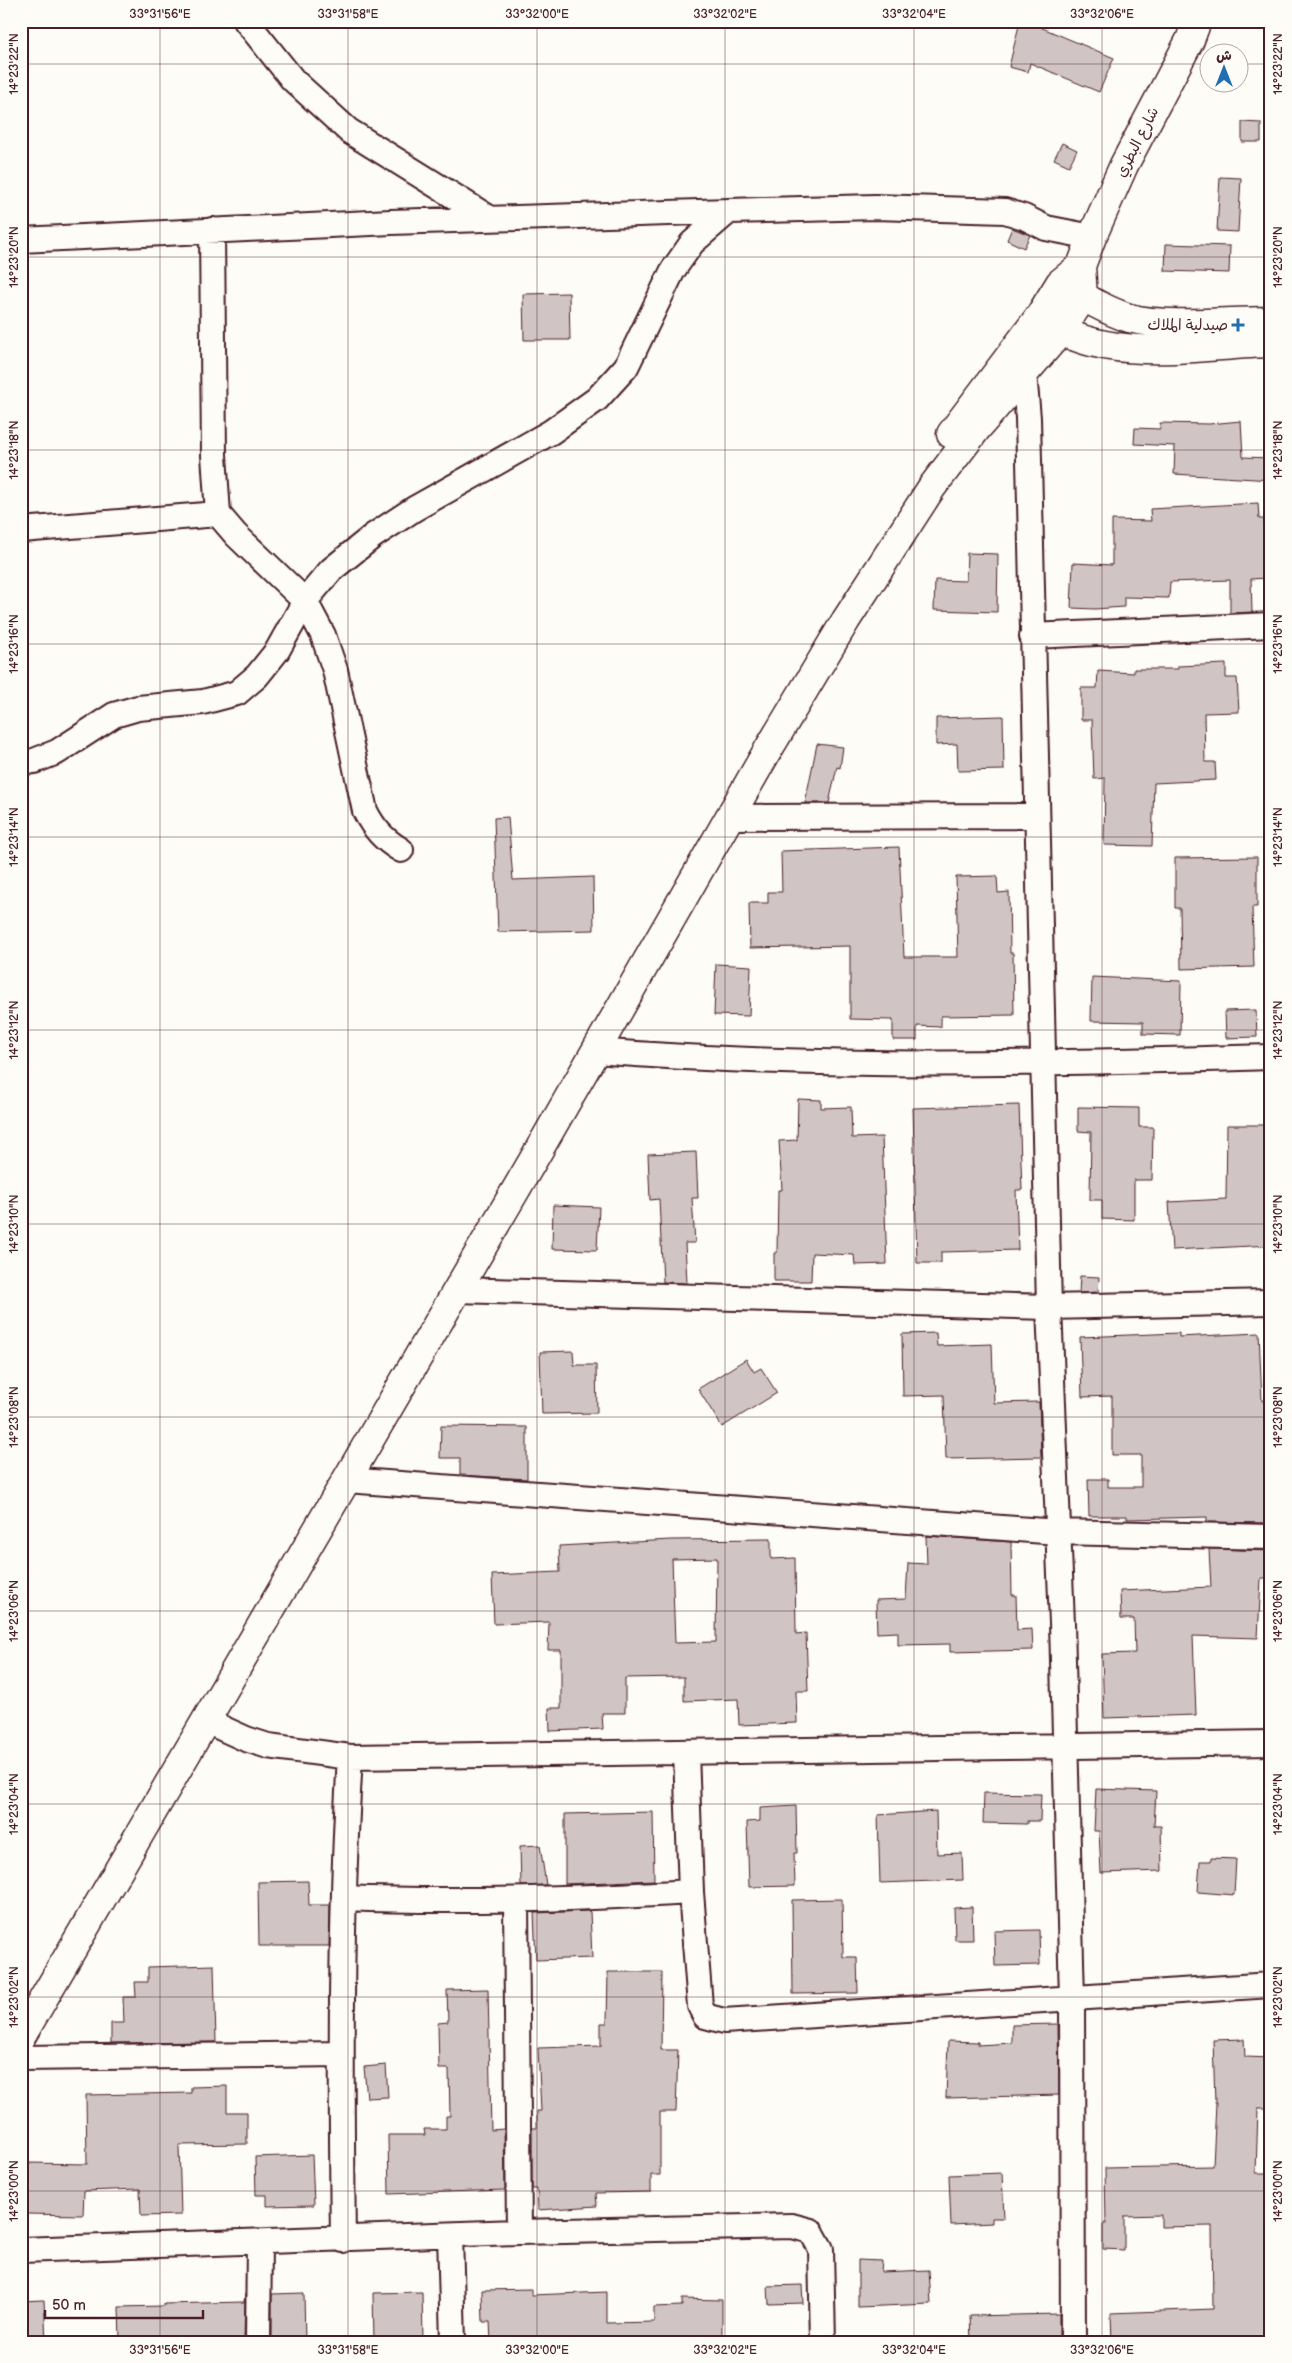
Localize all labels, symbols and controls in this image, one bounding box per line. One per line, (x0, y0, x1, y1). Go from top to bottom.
text: 33°31'56"E (129, 7, 191, 22)
text: 33°31'58"E (317, 7, 379, 22)
text: 33°32'00"E (505, 7, 569, 22)
text: 33°32'02"E (693, 7, 757, 22)
text: 33°32'04"E (882, 7, 946, 22)
text: 33°32'06"E (1070, 7, 1134, 22)
text: 14°23'22"N (7, 33, 22, 95)
text: 14°23'22"N (1271, 33, 1286, 95)
north arrow (1200, 42, 1250, 92)
text: ش (1216, 47, 1232, 64)
street label: شارع البطري (1112, 104, 1164, 181)
text: 14°23'20"N (7, 226, 22, 288)
text: 14°23'20"N (1271, 226, 1286, 288)
place label: صيدلية الملاك (1148, 316, 1228, 335)
marker: صيدلية الملاك (1232, 319, 1244, 331)
text: 14°23'18"N (7, 420, 22, 480)
text: 14°23'18"N (1271, 420, 1286, 480)
text: 14°23'16"N (7, 614, 22, 674)
text: 14°23'16"N (1271, 614, 1286, 674)
text: 14°23'14"N (7, 807, 22, 867)
text: 14°23'14"N (1271, 807, 1286, 867)
text: 14°23'12"N (7, 1000, 22, 1060)
text: 14°23'12"N (1271, 1000, 1286, 1060)
text: 14°23'10"N (7, 1194, 22, 1254)
text: 14°23'10"N (1271, 1194, 1286, 1254)
text: 14°23'08"N (7, 1386, 22, 1448)
text: 14°23'08"N (1271, 1386, 1286, 1448)
text: 14°23'06"N (7, 1580, 22, 1642)
text: 14°23'06"N (1271, 1580, 1286, 1642)
text: 14°23'04"N (7, 1773, 22, 1835)
text: 14°23'04"N (1271, 1773, 1286, 1835)
text: 14°23'02"N (7, 1966, 22, 2028)
text: 14°23'02"N (1271, 1966, 1286, 2028)
text: 14°23'00"N (7, 2160, 22, 2222)
text: 14°23'00"N (1271, 2160, 1286, 2222)
scale bar (45, 2288, 202, 2320)
text: 50 m (52, 2296, 86, 2315)
text: 33°31'56"E (129, 2343, 191, 2358)
text: 33°31'58"E (317, 2343, 379, 2358)
text: 33°32'00"E (505, 2343, 569, 2358)
text: 33°32'02"E (693, 2343, 757, 2358)
text: 33°32'04"E (882, 2343, 946, 2358)
text: 33°32'06"E (1070, 2343, 1134, 2358)

